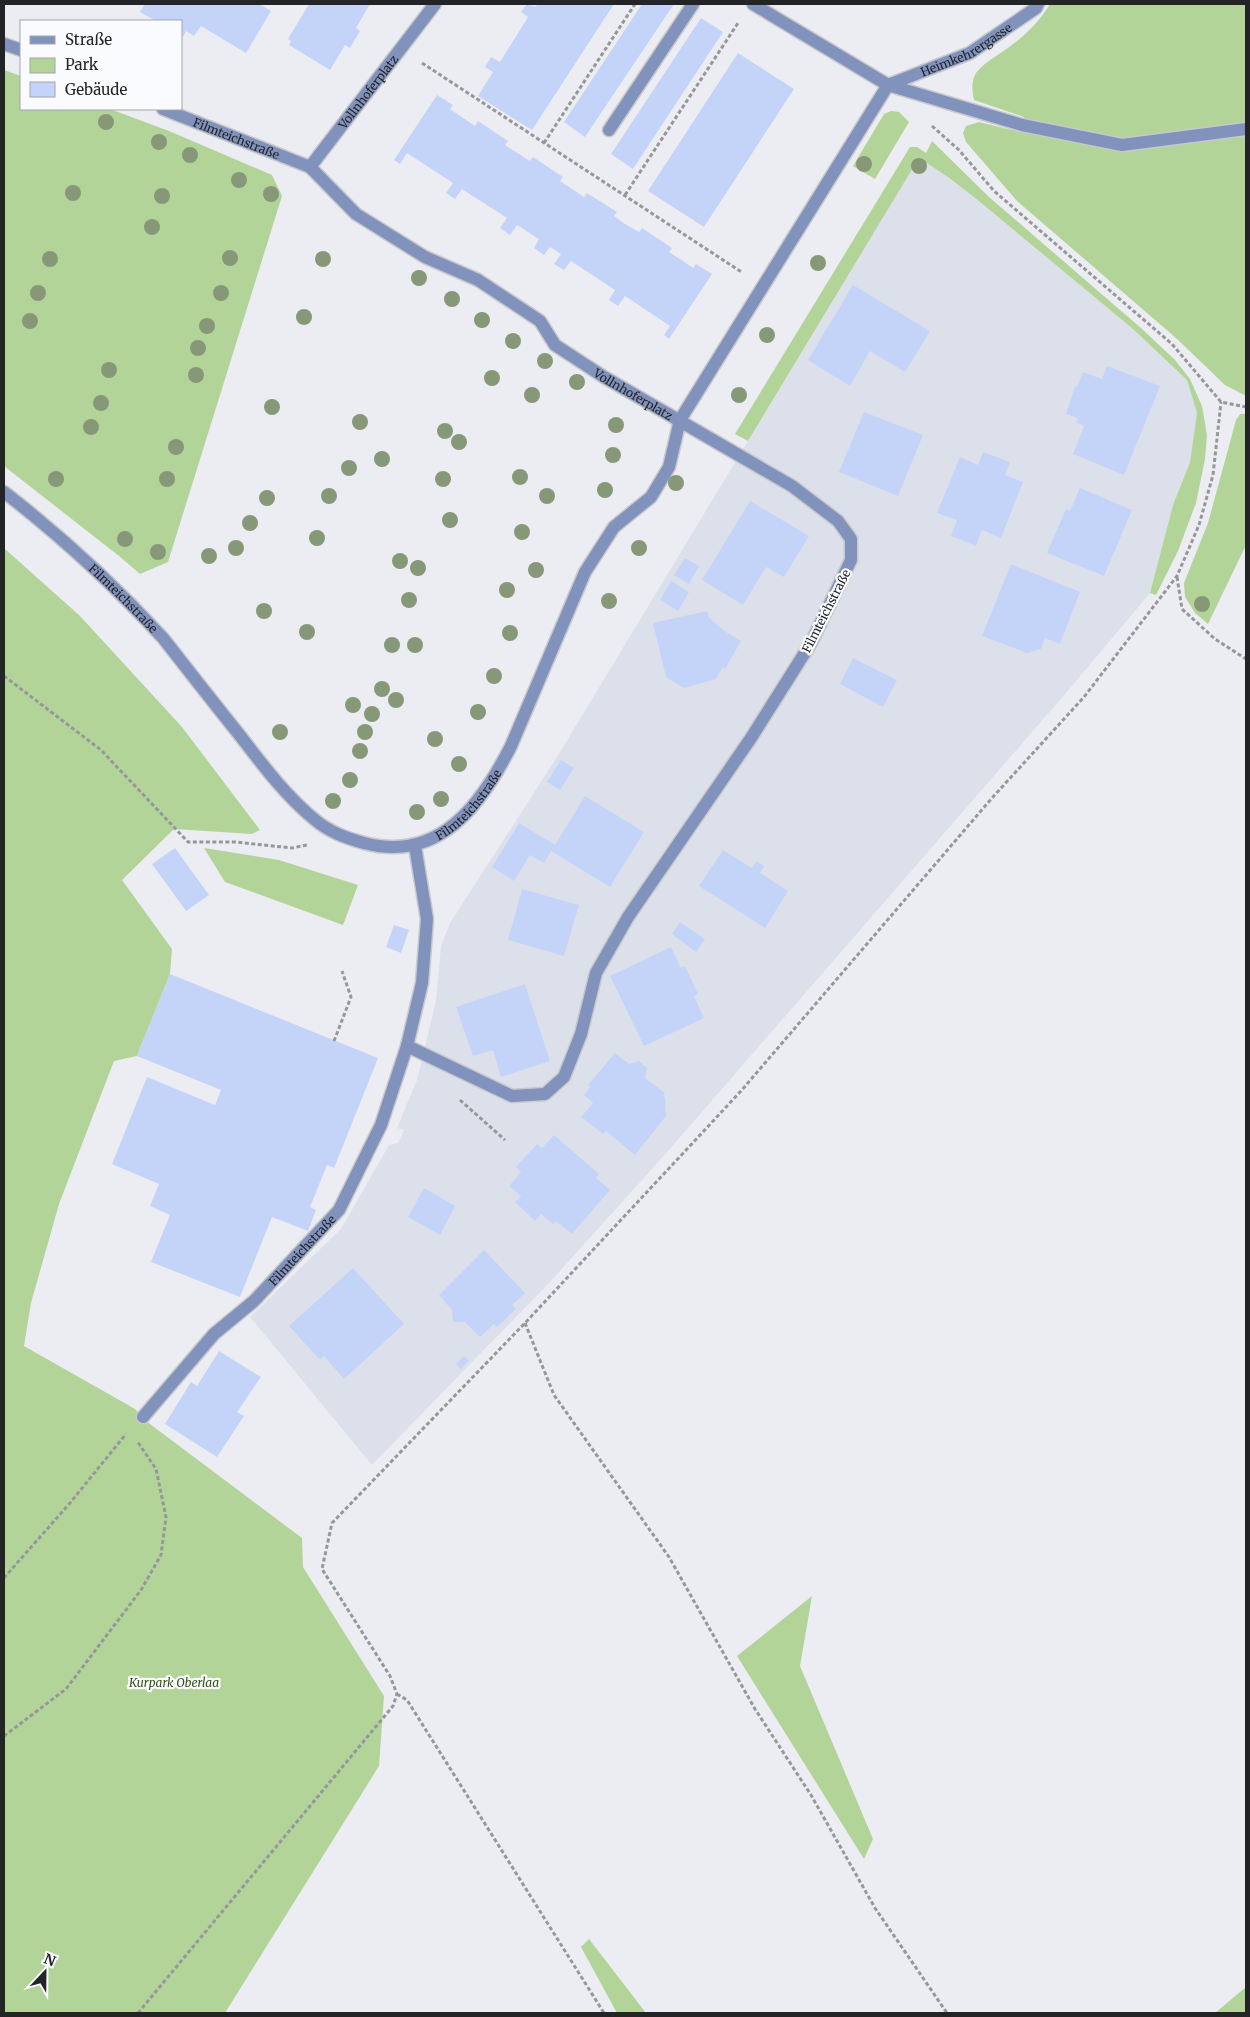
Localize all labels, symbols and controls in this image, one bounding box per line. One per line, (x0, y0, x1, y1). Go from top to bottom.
street label: Heimkehrergasse (918, 19, 1014, 79)
legend (20, 20, 182, 110)
text: Straße (65, 30, 112, 49)
street label: Vollnhoferplatz (334, 51, 401, 132)
text: Park (65, 55, 99, 74)
text: Gebäude (65, 80, 128, 99)
street label: Filmteichstraße (191, 114, 282, 162)
street label: Vollnhoferplatz (590, 364, 676, 423)
street label: Filmteichstraße (86, 560, 161, 636)
street label: Filmteichstraße (799, 567, 853, 655)
street label: Filmteichstraße (432, 766, 504, 843)
street label: Filmteichstraße (265, 1211, 338, 1288)
park label: Kurpark Oberlaa (128, 1675, 219, 1690)
north arrow (20, 1947, 70, 1997)
text: N (41, 1950, 58, 1970)

